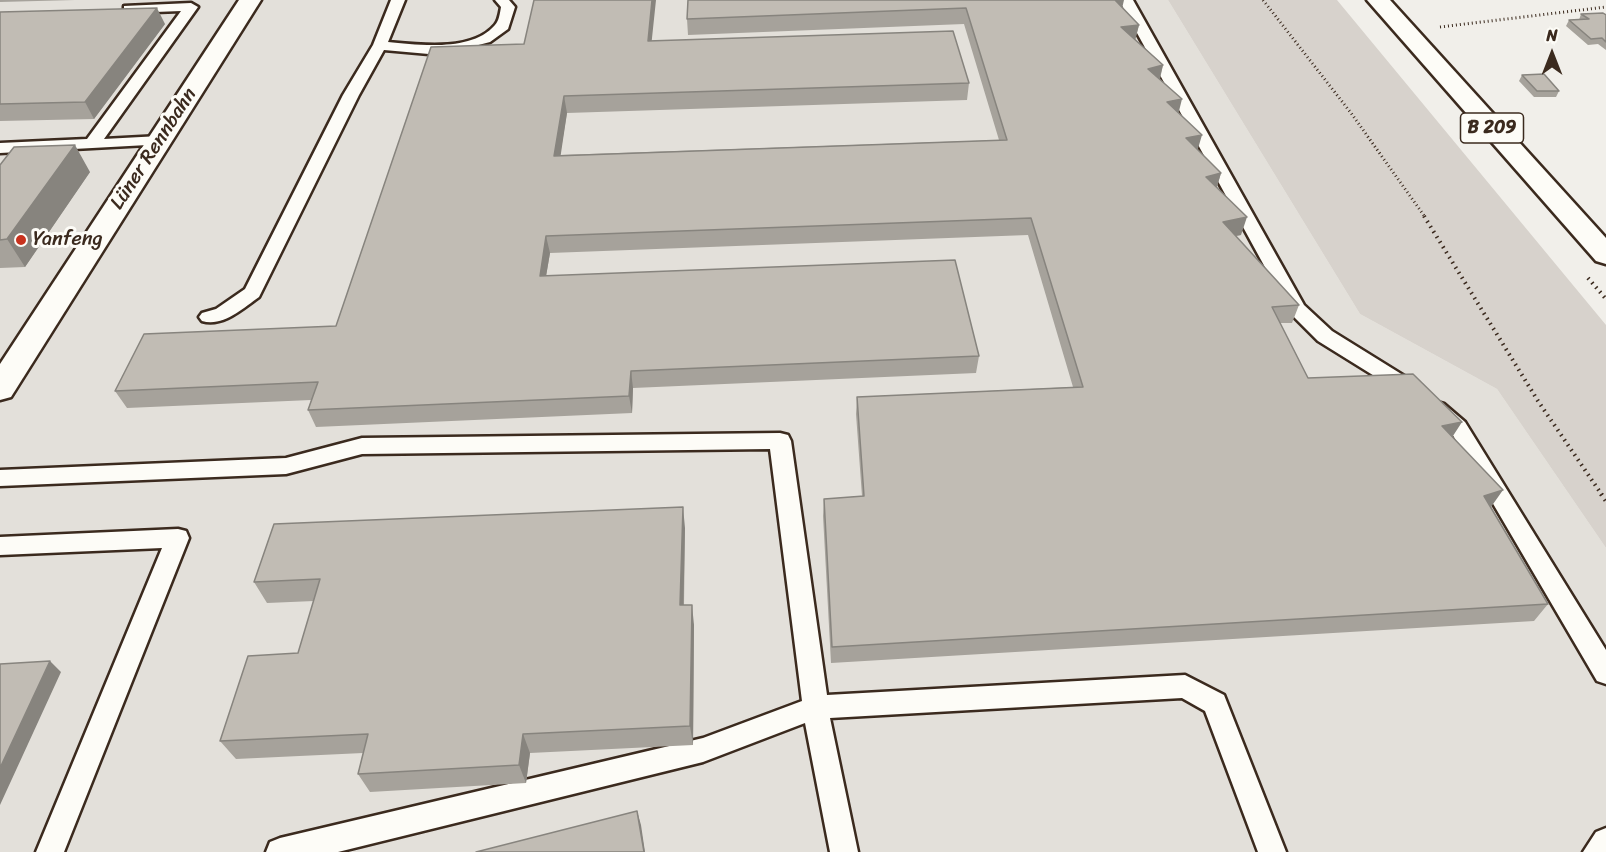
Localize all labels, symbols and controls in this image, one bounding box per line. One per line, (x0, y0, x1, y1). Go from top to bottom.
text: N (1546, 21, 1558, 50)
north arrow (1522, 24, 1582, 84)
street label: Lüner Rennbahn (106, 84, 202, 214)
road number: B 209 (1460, 113, 1524, 143)
place label: Yanfeng (33, 228, 103, 252)
marker: Yanfeng (14, 233, 28, 247)

